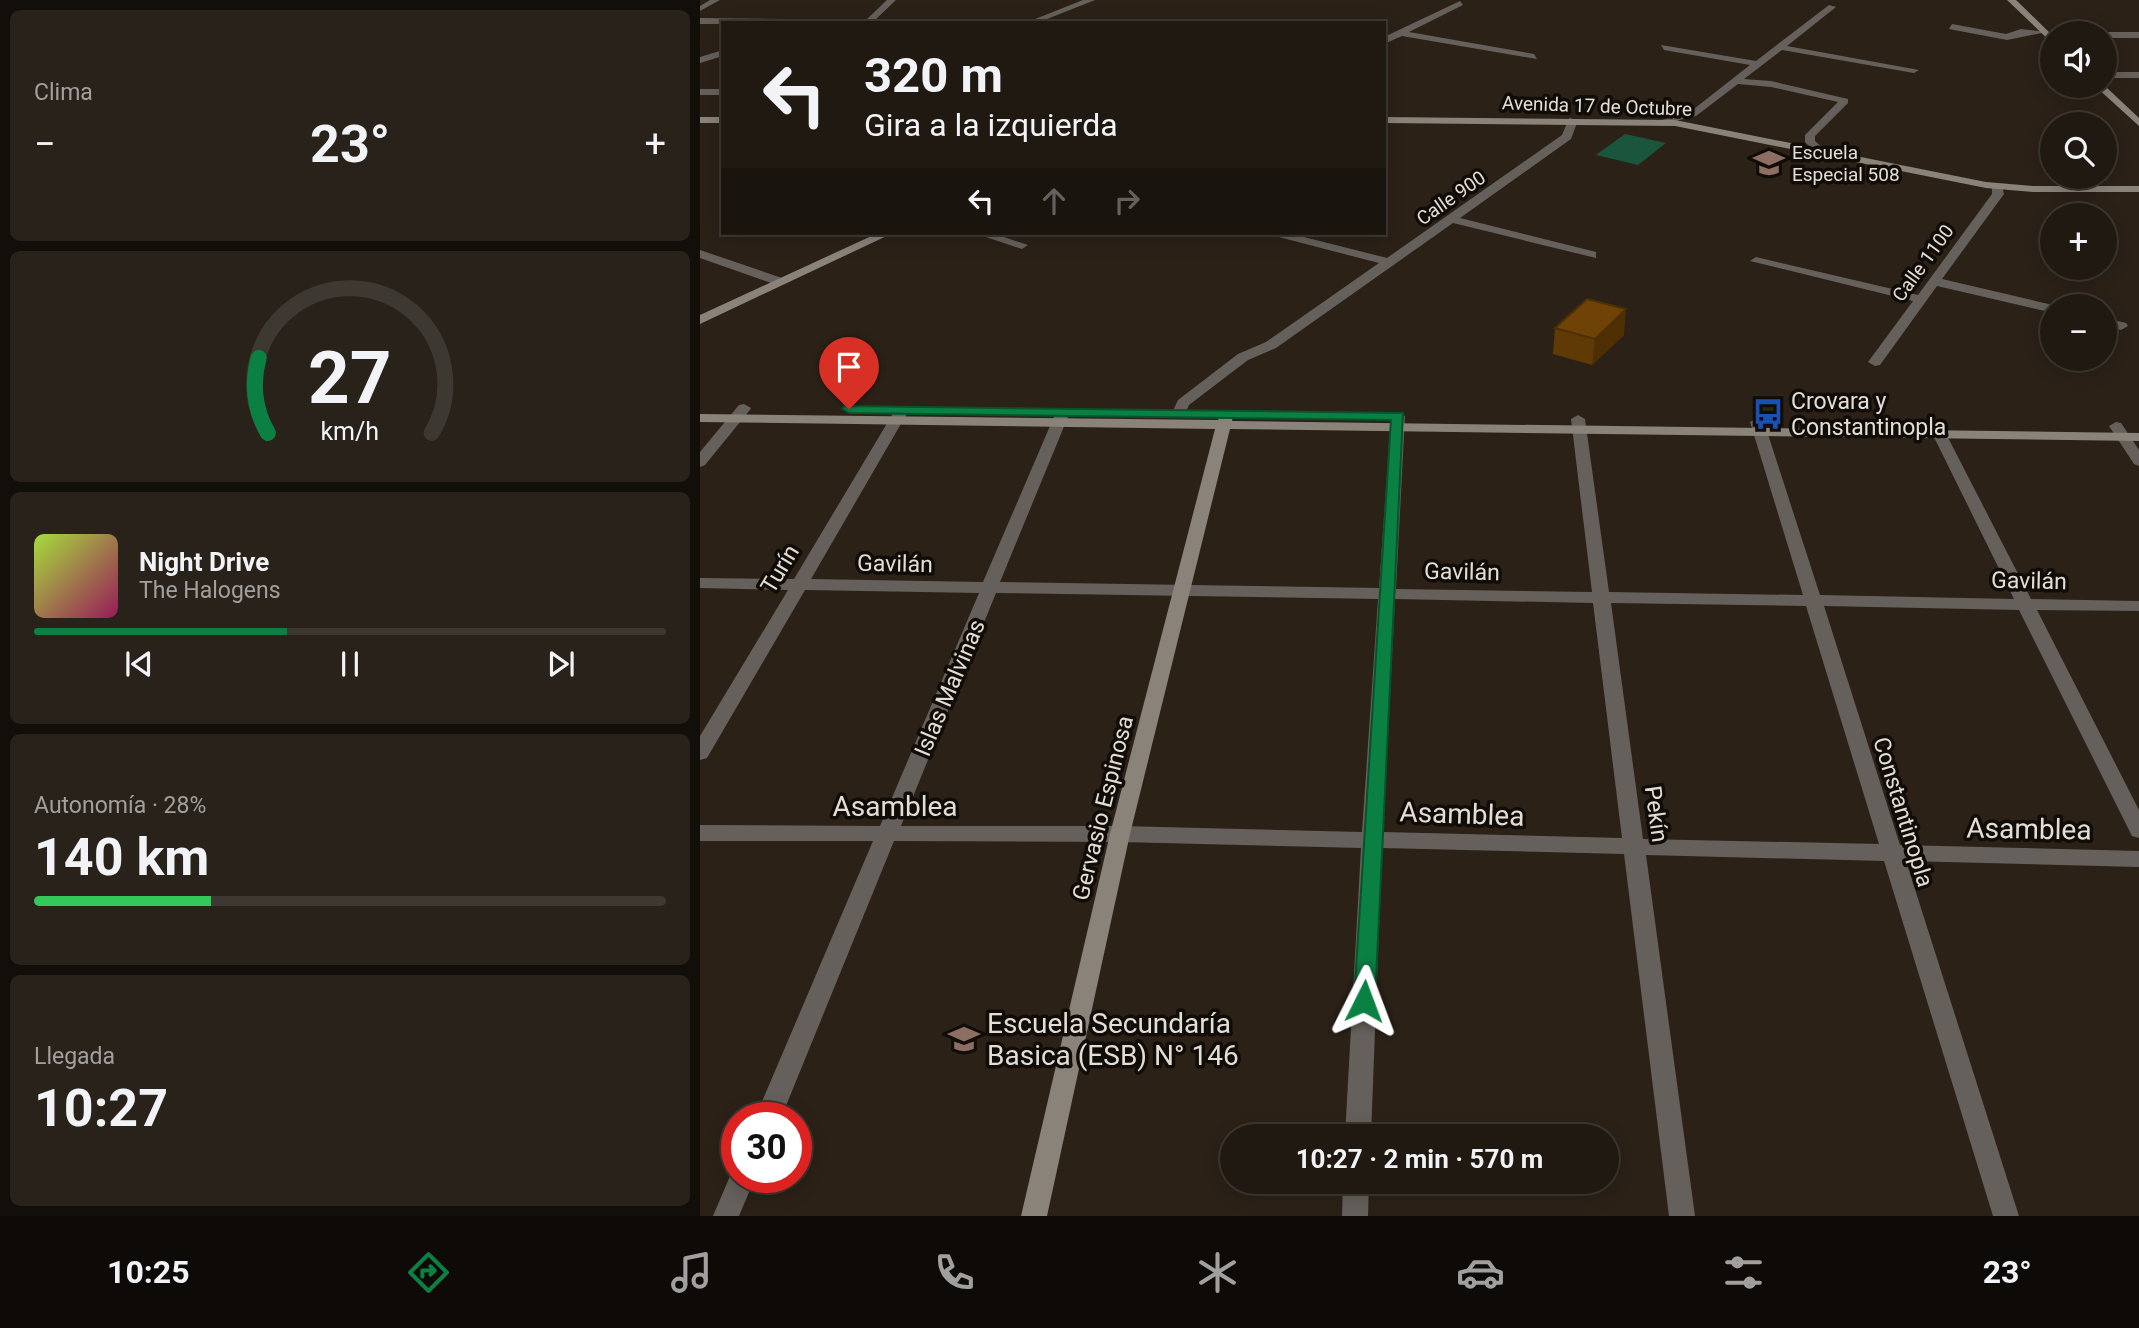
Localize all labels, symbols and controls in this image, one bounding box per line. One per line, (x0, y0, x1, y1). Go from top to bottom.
map controls (2040, 21, 2117, 371)
button: sound (2040, 21, 2117, 98)
text: 320 m (864, 47, 1003, 104)
icon: left (749, 49, 840, 140)
text: Clima (34, 79, 93, 106)
street label: Avenida 17 de Octubre (1502, 91, 1692, 121)
text: Gira a la izquierda (864, 106, 1118, 144)
button: search (2040, 112, 2117, 189)
text: 23° (310, 114, 390, 175)
text: − (34, 122, 56, 166)
text: + (644, 122, 666, 166)
place label: Escuela Especial 508 (1792, 141, 1900, 186)
school or university icon: Escuela Especial 508 (1752, 146, 1786, 180)
street label: Calle 900 (1412, 166, 1490, 230)
icon: left (962, 182, 1000, 220)
icon: ahead (1035, 182, 1073, 220)
icon: right (1108, 182, 1146, 220)
button: + (2040, 203, 2117, 280)
street label: Calle 1100 (1887, 220, 1959, 306)
button: − (2040, 294, 2117, 371)
text: 27 (308, 335, 392, 421)
pin (819, 337, 879, 409)
icon: arrive (830, 348, 868, 386)
place label: Crovara y Constantinopla (1791, 388, 1946, 441)
bus stop icon: Crovara y Constantinopla (1751, 397, 1785, 431)
text: km/h (321, 417, 379, 446)
street label: Turín (755, 540, 805, 598)
text: Night Drive (139, 547, 269, 577)
street label: Gavilán (857, 550, 933, 578)
street label: Gavilán (1424, 558, 1500, 586)
street label: Gavilán (1991, 567, 2067, 595)
text: The Halogens (139, 577, 281, 604)
street label: Islas Malvinas (909, 616, 991, 760)
icon: previous (120, 645, 158, 683)
icon: pause (331, 645, 369, 683)
icon: next (542, 645, 580, 683)
street label: Gervasio Espinosa (1067, 713, 1139, 903)
street label: Constantinopla (1867, 734, 1939, 890)
street label: Pekín (1639, 784, 1673, 844)
street label: Asamblea (832, 790, 958, 823)
text: Autonomía · 28% (34, 792, 206, 819)
street label: Asamblea (1399, 795, 1525, 833)
street label: Asamblea (1966, 811, 2092, 847)
text: 140 km (34, 827, 209, 888)
position arrow (1327, 964, 1401, 1038)
place label: Escuela Secundaría Basica (ESB) N° 146 (987, 1007, 1239, 1072)
school or university icon: Escuela Secundaría Basica (ESB) N° 146 (947, 1022, 981, 1056)
text: Llegada (34, 1043, 115, 1070)
text: 10:27 (34, 1078, 168, 1139)
speed limit sign: 30 (721, 1102, 812, 1193)
text: 10:27 · 2 min · 570 m (1296, 1144, 1543, 1174)
icon: directions (404, 1248, 453, 1297)
icon: music (667, 1248, 716, 1297)
icon: phone (930, 1248, 979, 1297)
icon: climate (1193, 1248, 1242, 1297)
icon: car (1456, 1248, 1505, 1297)
icon: filters (1719, 1248, 1768, 1297)
text: 10:25 (107, 1253, 190, 1291)
text: 23° (1983, 1253, 2032, 1291)

